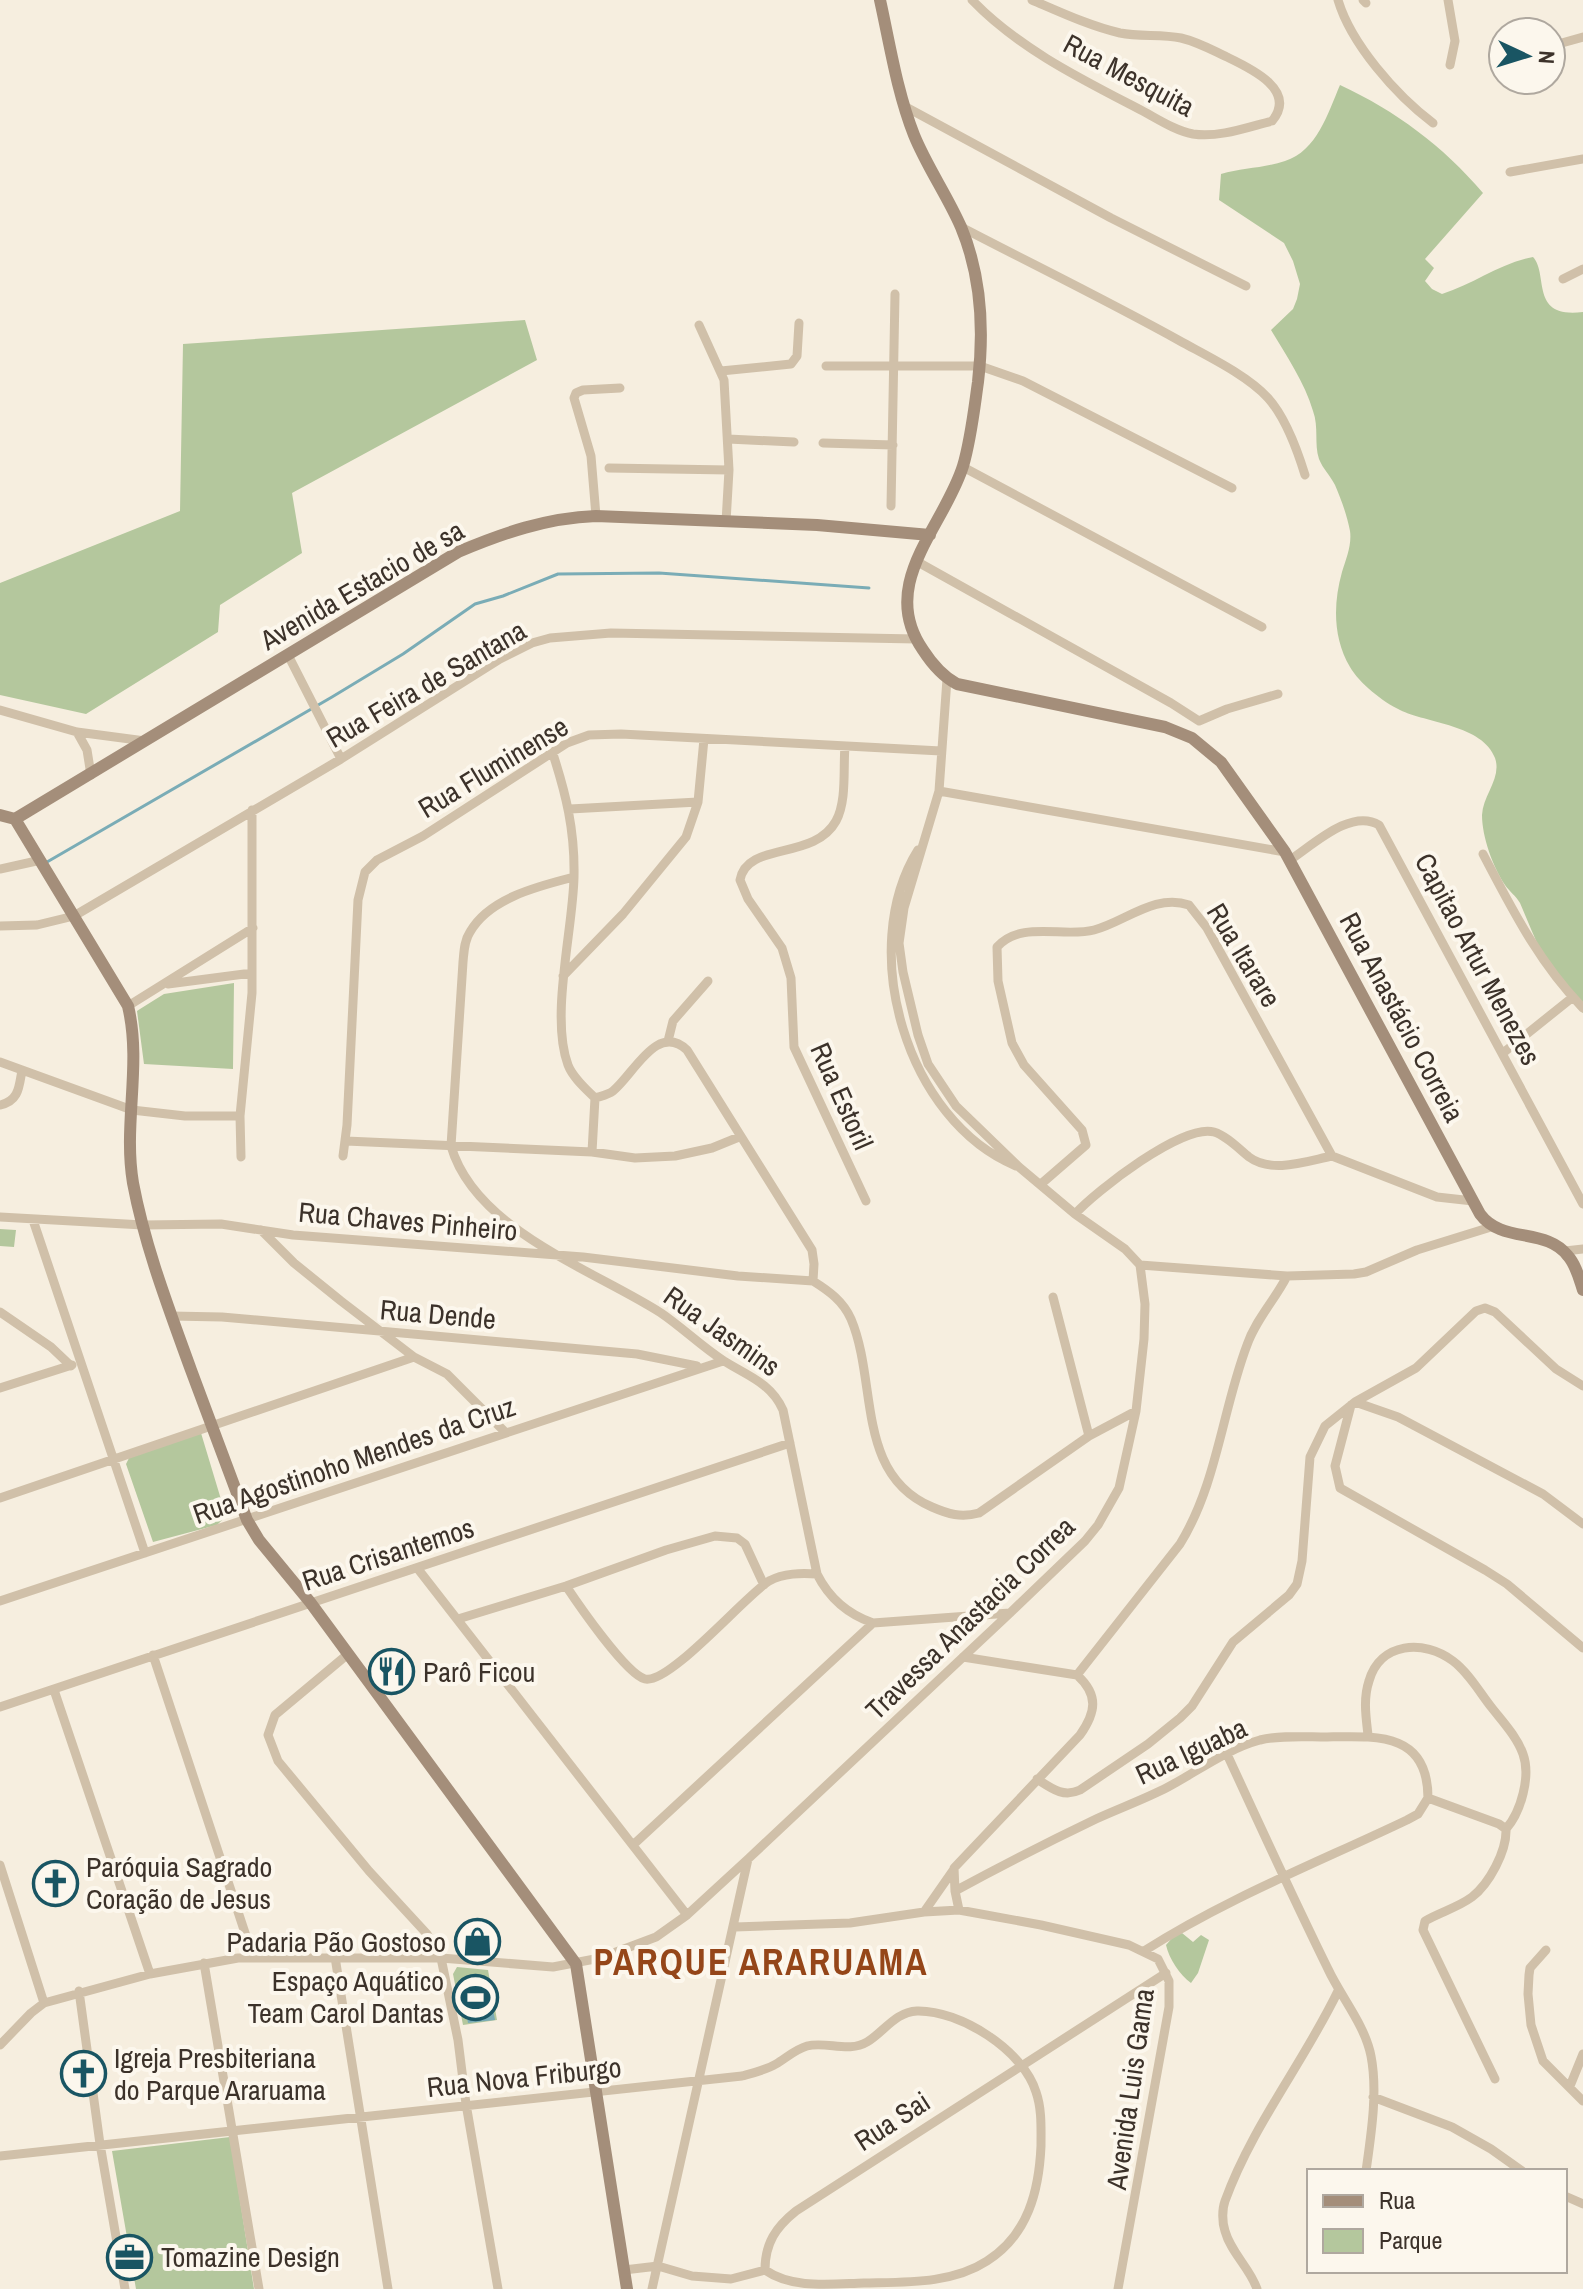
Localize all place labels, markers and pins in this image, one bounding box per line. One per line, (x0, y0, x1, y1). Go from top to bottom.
restaurant icon: Parô Ficou (368, 1648, 416, 1696)
place label: Parô Ficou (423, 1653, 535, 1691)
place label: Paróquia Sagrado Coração de Jesus (86, 1848, 272, 1918)
church icon: Paróquia Sagrado Coração de Jesus (31, 1859, 79, 1907)
shop icon: Padaria Pão Gostoso (453, 1918, 501, 1966)
place label: Padaria Pão Gostoso (226, 1923, 446, 1961)
place label: Espaço Aquático Team Carol Dantas (247, 1962, 444, 2032)
sports icon: Espaço Aquático Team Carol Dantas (451, 1973, 499, 2021)
place label: Igreja Presbiteriana do Parque Araruama (114, 2039, 326, 2109)
church icon: Igreja Presbiteriana do Parque Araruama (59, 2050, 107, 2098)
office icon: Tomazine Design (106, 2233, 154, 2281)
place label: Tomazine Design (161, 2238, 340, 2276)

